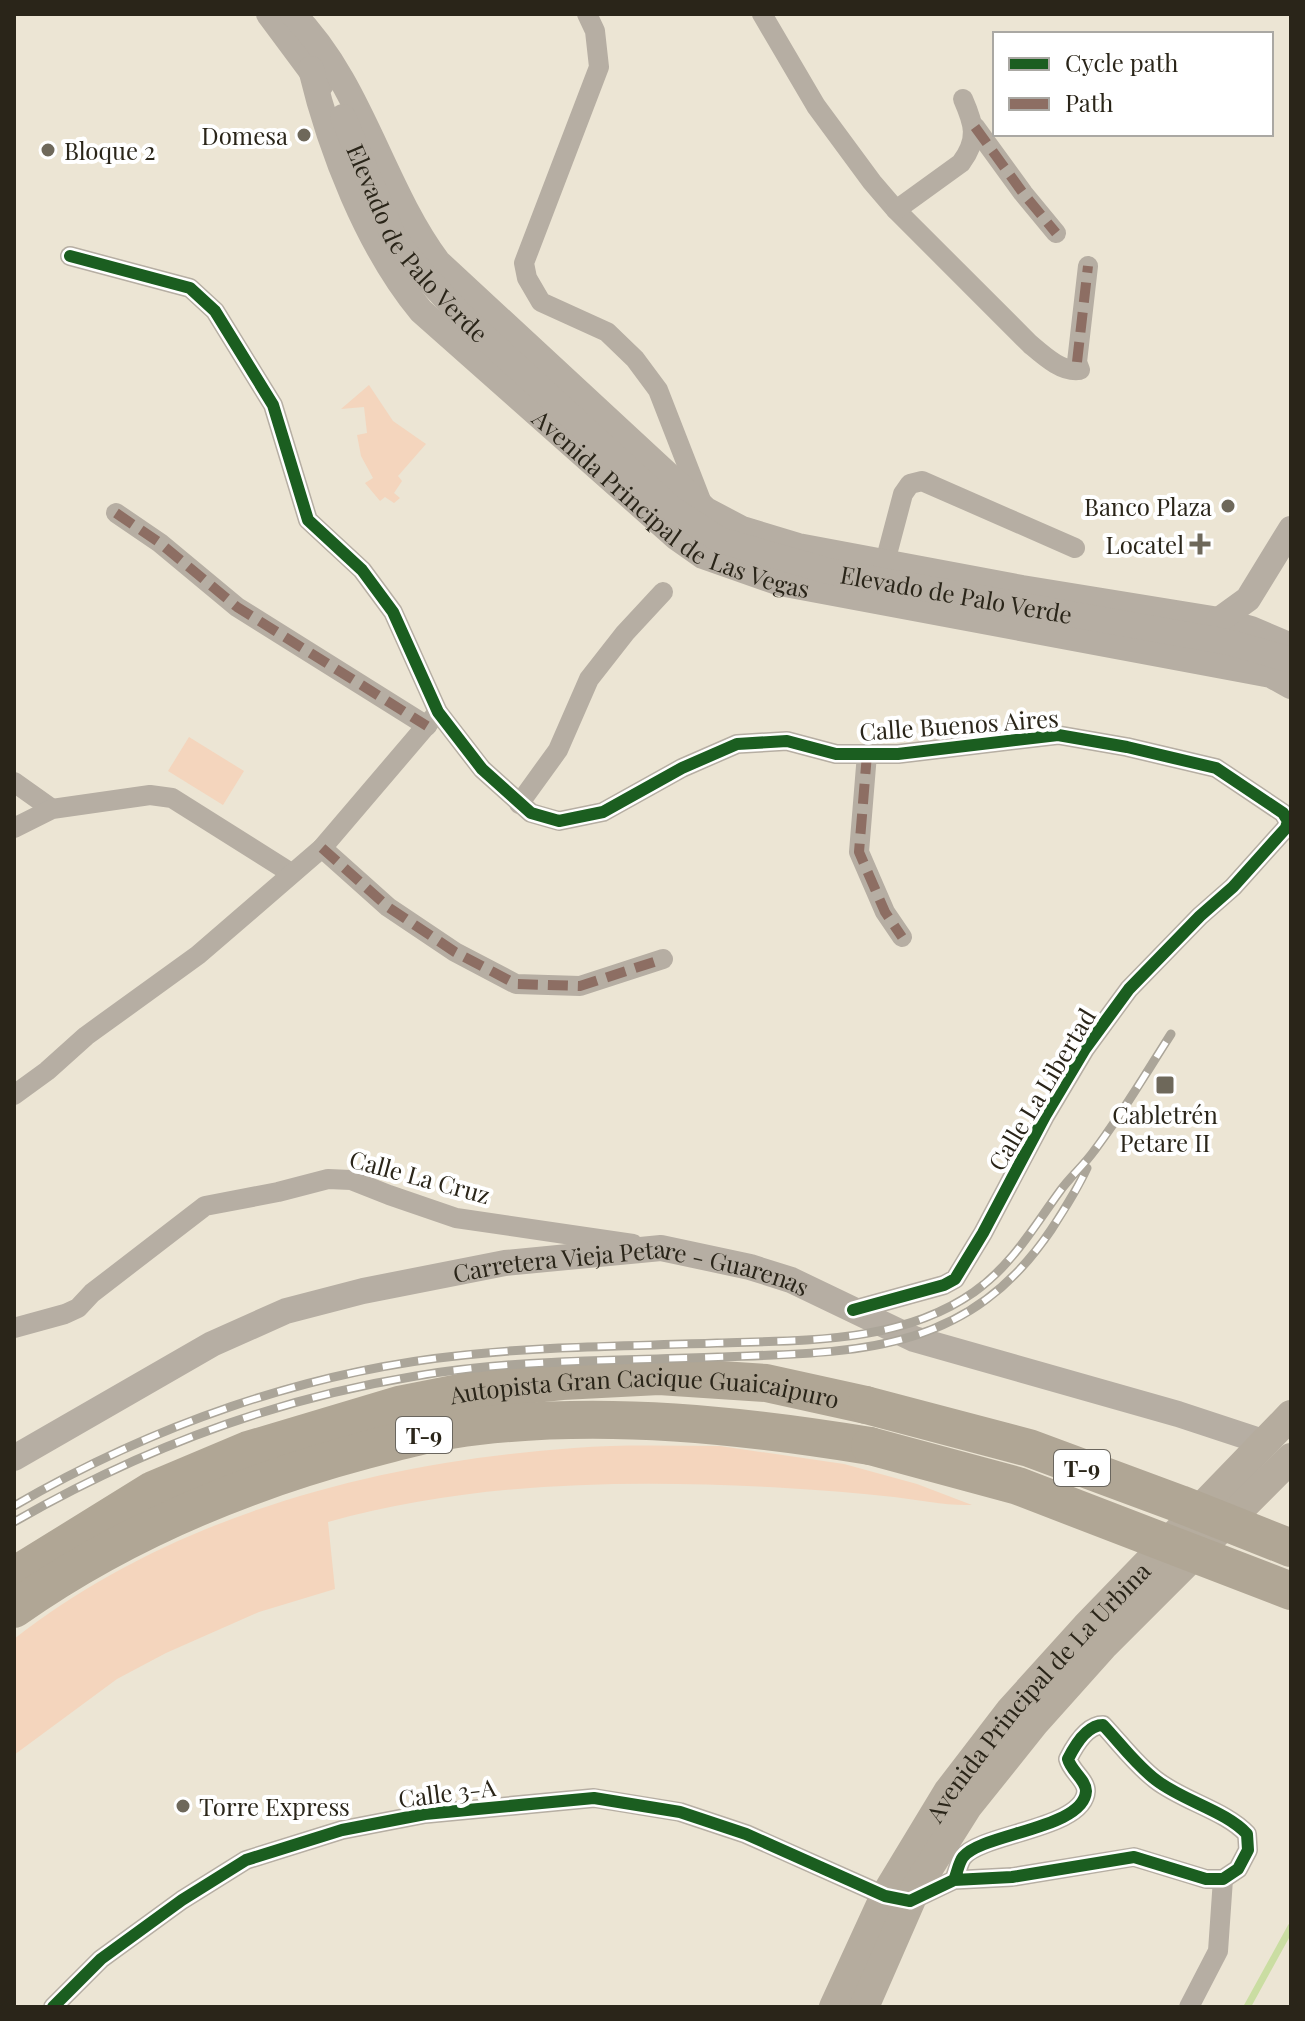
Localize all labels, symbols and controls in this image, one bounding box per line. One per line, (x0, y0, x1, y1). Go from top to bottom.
legend (993, 32, 1273, 136)
text: Cycle path (1065, 46, 1178, 78)
text: Path (1065, 86, 1113, 118)
place label: Domesa (201, 119, 288, 151)
marker: Domesa (295, 126, 313, 144)
place label: Bloque 2 (64, 134, 156, 166)
street label: Elevado de Palo Verde (340, 139, 495, 349)
marker: Bloque 2 (39, 141, 57, 159)
street label: Avenida Principal de Las Vegas (526, 401, 812, 604)
place label: Banco Plaza (1084, 490, 1212, 522)
marker: Banco Plaza (1219, 497, 1237, 515)
place label: Locatel (1106, 528, 1184, 560)
marker: Locatel (1191, 535, 1209, 553)
street label: Elevado de Palo Verde (838, 557, 1075, 630)
street label: Calle Buenos Aires (858, 701, 1060, 747)
street label: Calle La Libertad (980, 1002, 1102, 1176)
marker: Cabletrén Petare II (1154, 1074, 1176, 1096)
place label: Cabletrén Petare II (1112, 1098, 1218, 1158)
street label: Calle La Cruz (346, 1142, 494, 1210)
street label: Carretera Vieja Petare - Guarenas (450, 1232, 815, 1302)
street label: Autopista Gran Cacique Guaicaipuro (446, 1360, 842, 1415)
road number: T-9 (396, 1417, 452, 1453)
road number: T-9 (1054, 1450, 1110, 1486)
street label: Avenida Principal de La Urbina (917, 1555, 1157, 1828)
street label: Calle 3-A (396, 1770, 498, 1814)
place label: Torre Express (199, 1790, 350, 1822)
marker: Torre Express (174, 1797, 192, 1815)

